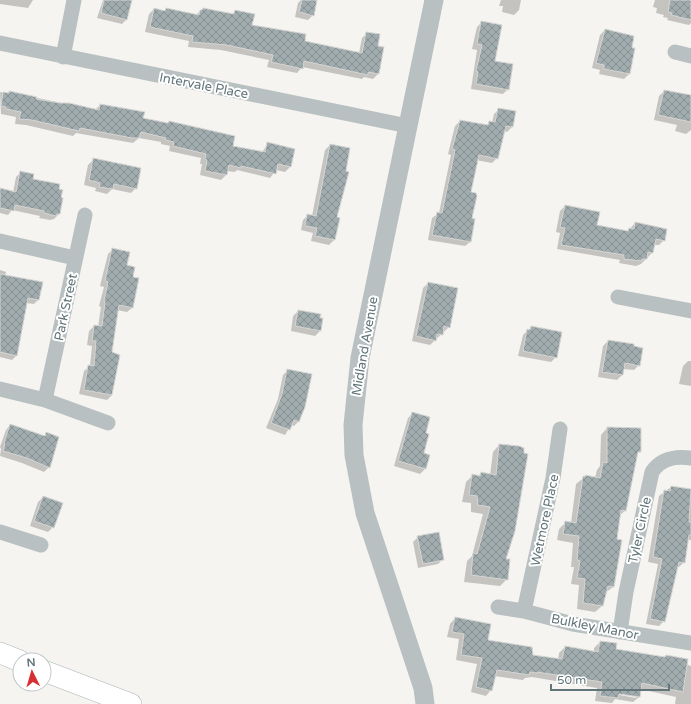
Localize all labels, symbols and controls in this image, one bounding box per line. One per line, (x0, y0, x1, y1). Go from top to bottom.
street label: Intervale Place (158, 70, 250, 102)
street label: Park Street (51, 272, 81, 342)
street label: Midland Avenue (348, 295, 382, 397)
street label: Wetmore Place (527, 473, 563, 568)
street label: Tyler Circle (625, 496, 655, 565)
street label: Bulkley Manor (550, 611, 640, 643)
north arrow (12, 652, 52, 692)
text: N (26, 656, 36, 669)
scale bar (551, 666, 669, 692)
text: 50 m (557, 673, 586, 687)

